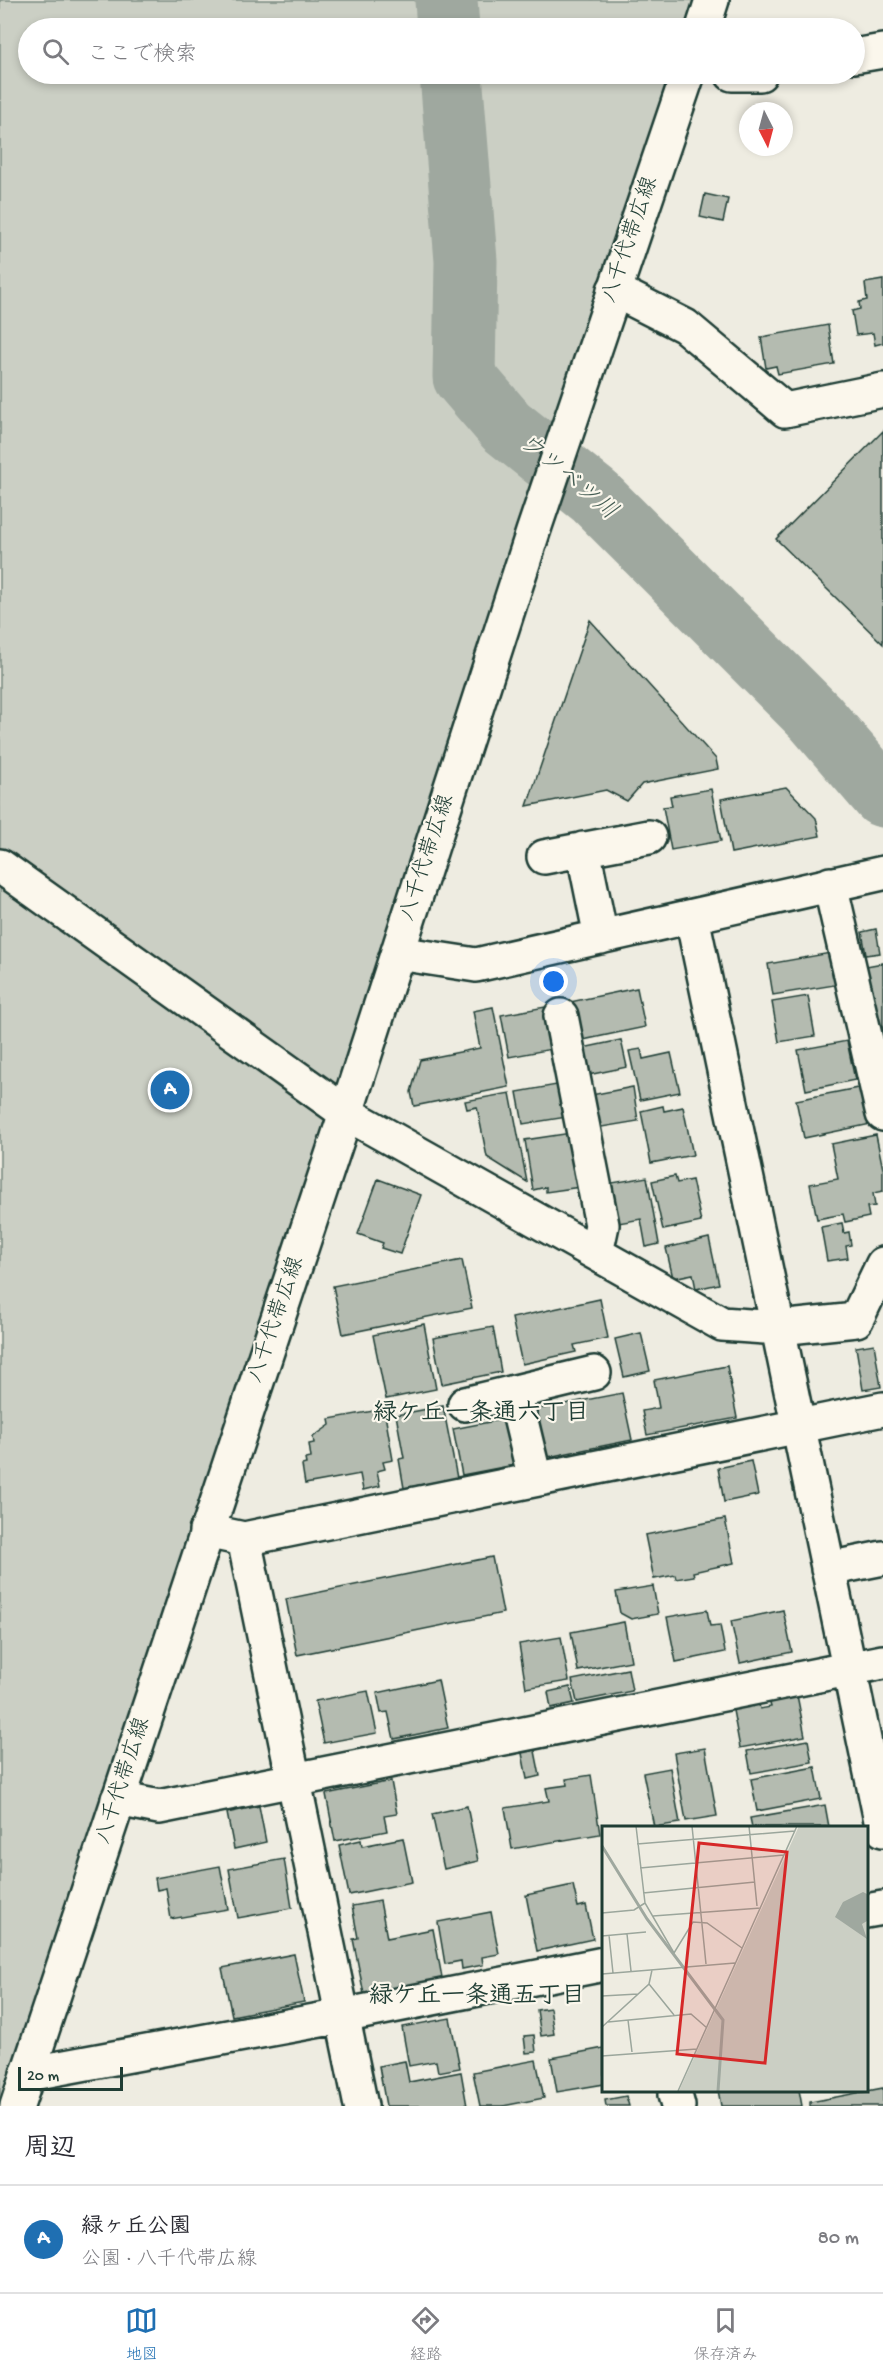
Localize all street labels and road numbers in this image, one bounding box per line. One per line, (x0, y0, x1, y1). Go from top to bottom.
street label: 八千代帯広線 (595, 173, 665, 307)
street label: 八千代帯広線 (393, 791, 461, 925)
street label: 八千代帯広線 (241, 1253, 311, 1387)
street label: 八千代帯広線 (89, 1714, 157, 1848)

